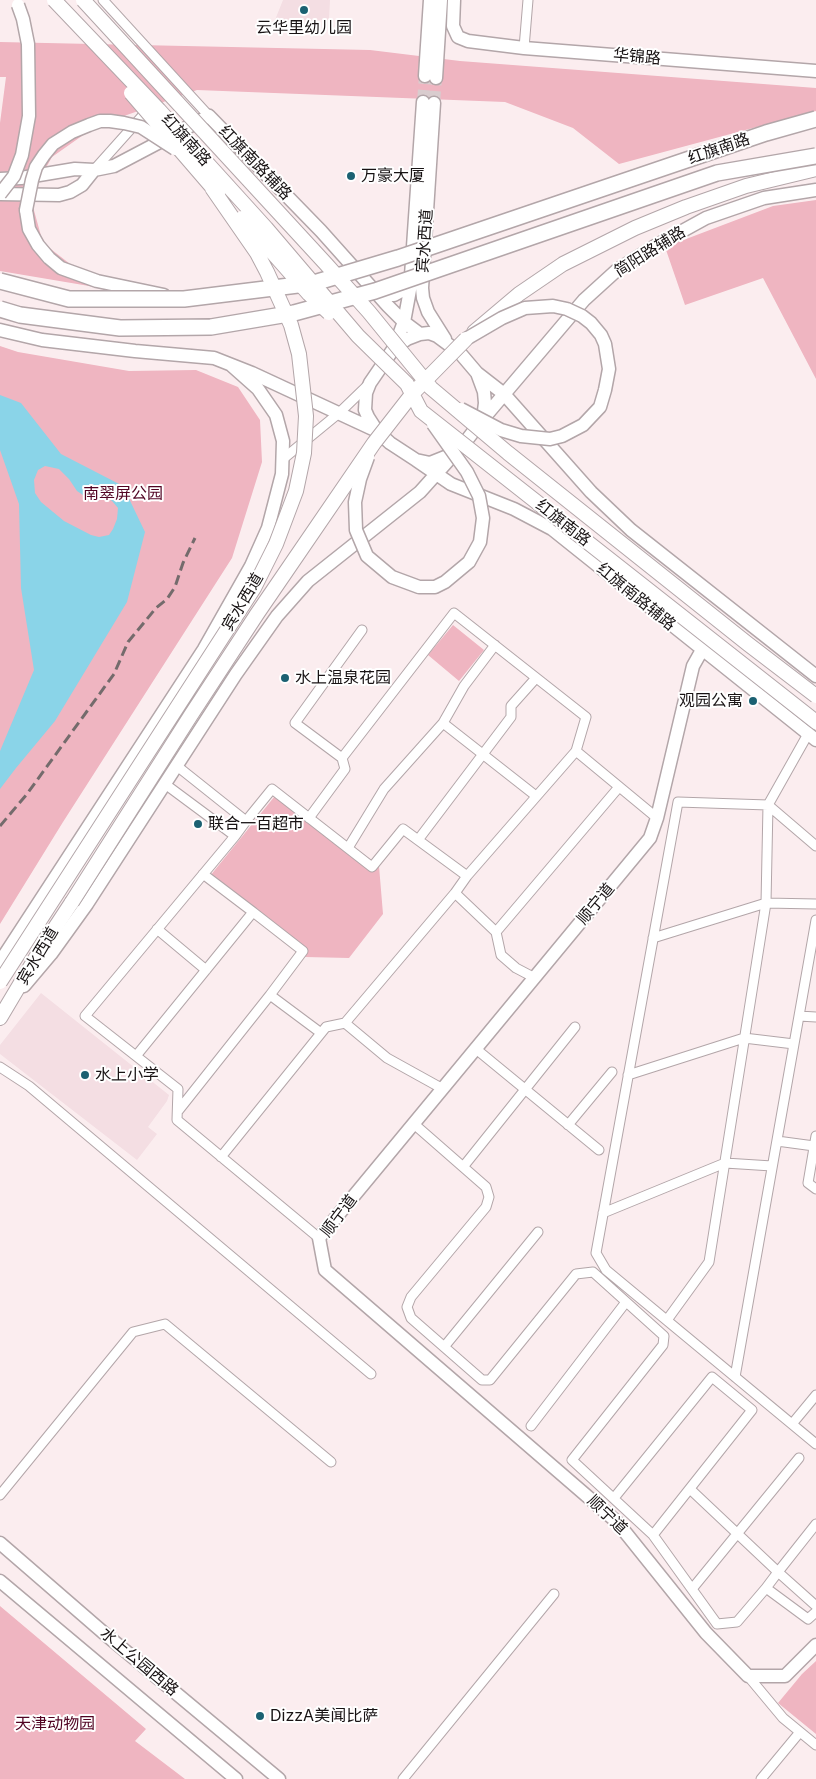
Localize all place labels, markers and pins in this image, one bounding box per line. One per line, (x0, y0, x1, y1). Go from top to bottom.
marker: 云华里幼儿园 (298, 4, 310, 16)
place label: 云华里幼儿园 (256, 18, 352, 38)
place label: 万豪大厦 (361, 166, 425, 186)
marker: 万豪大厦 (345, 170, 357, 182)
place label: 水上温泉花园 (295, 668, 391, 688)
marker: 水上温泉花园 (279, 672, 291, 684)
place label: 观园公寓 (679, 691, 743, 711)
marker: 观园公寓 (747, 695, 759, 707)
place label: 联合一百超市 (208, 814, 304, 834)
marker: 联合一百超市 (192, 818, 204, 830)
place label: 水上小学 (95, 1065, 159, 1085)
marker: 水上小学 (79, 1069, 91, 1081)
place label: DizzA美闻比萨 (270, 1706, 378, 1726)
marker: DizzA美闻比萨 (254, 1710, 266, 1722)

